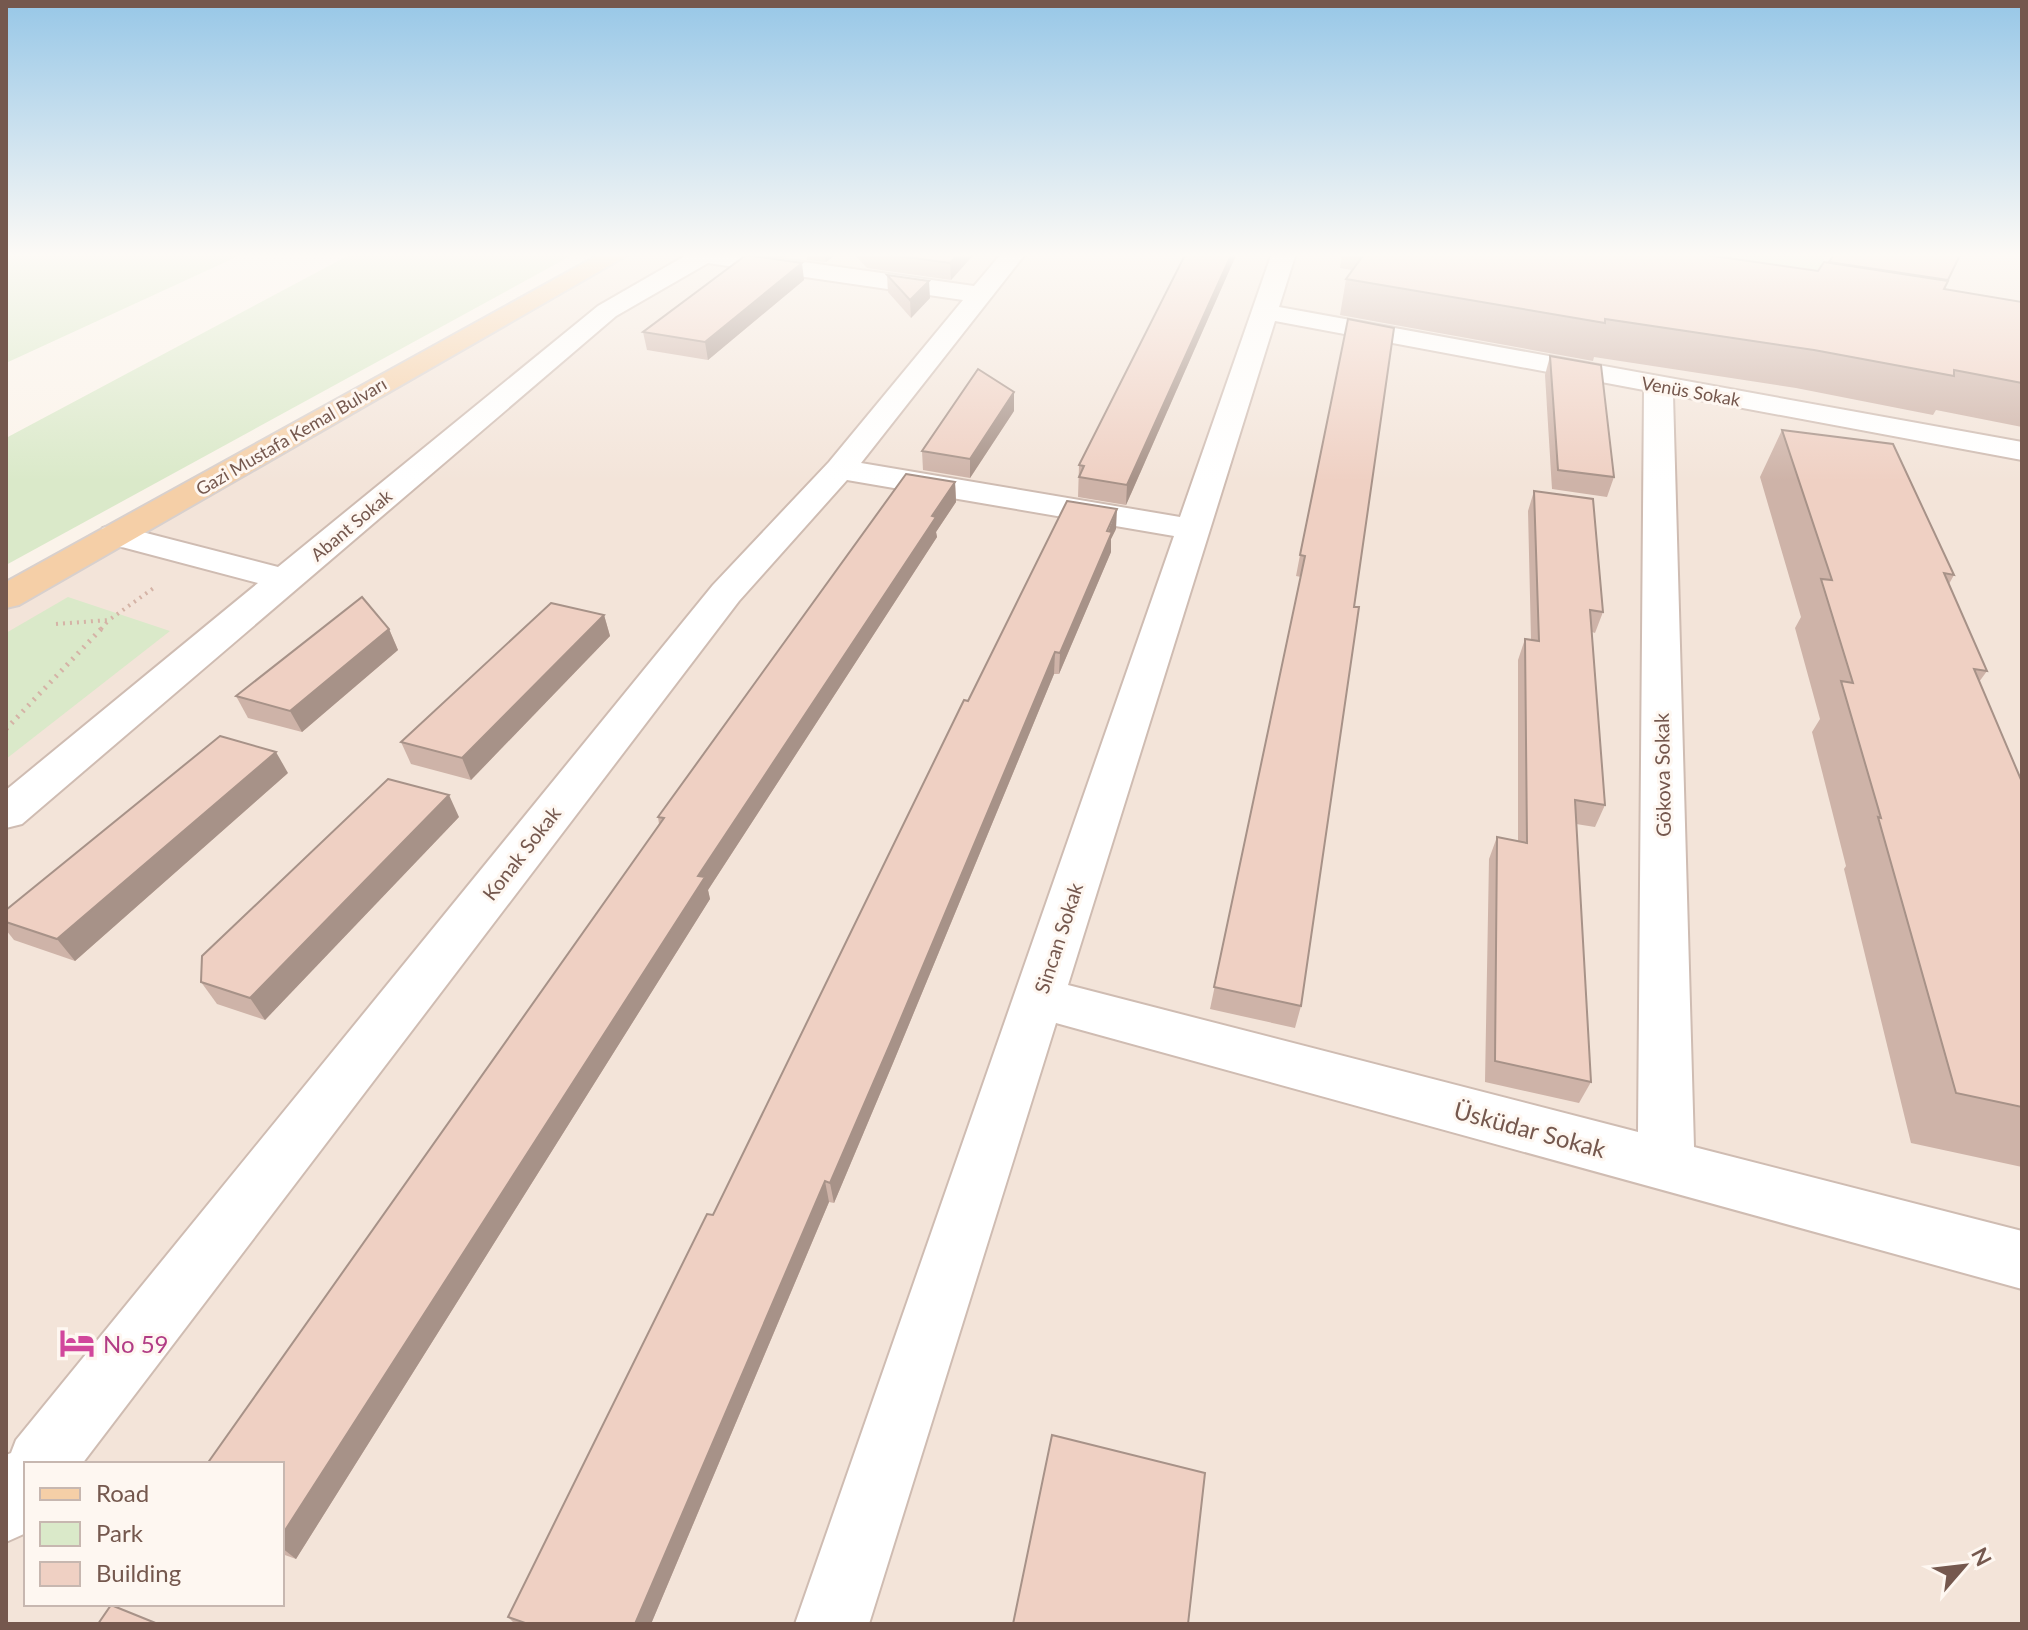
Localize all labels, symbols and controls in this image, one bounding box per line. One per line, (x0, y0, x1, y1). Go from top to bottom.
street label: Venüs Sokak (1640, 371, 1743, 411)
street label: Gazi Mustafa Kemal Bulvarı (192, 372, 390, 500)
street label: Abant Sokak (306, 484, 397, 565)
street label: Gökova Sokak (1649, 712, 1675, 837)
street label: Konak Sokak (477, 801, 566, 905)
street label: Sincan Sokak (1029, 879, 1087, 996)
street label: Üsküdar Sokak (1451, 1095, 1610, 1163)
hotel icon: No 59 (58, 1324, 96, 1362)
place label: No 59 (103, 1329, 169, 1358)
legend (24, 1462, 284, 1606)
text: Road (96, 1478, 149, 1507)
text: Park (96, 1518, 144, 1547)
north arrow (1924, 1526, 2004, 1606)
text: N (1966, 1543, 1998, 1570)
text: Building (96, 1558, 181, 1587)

